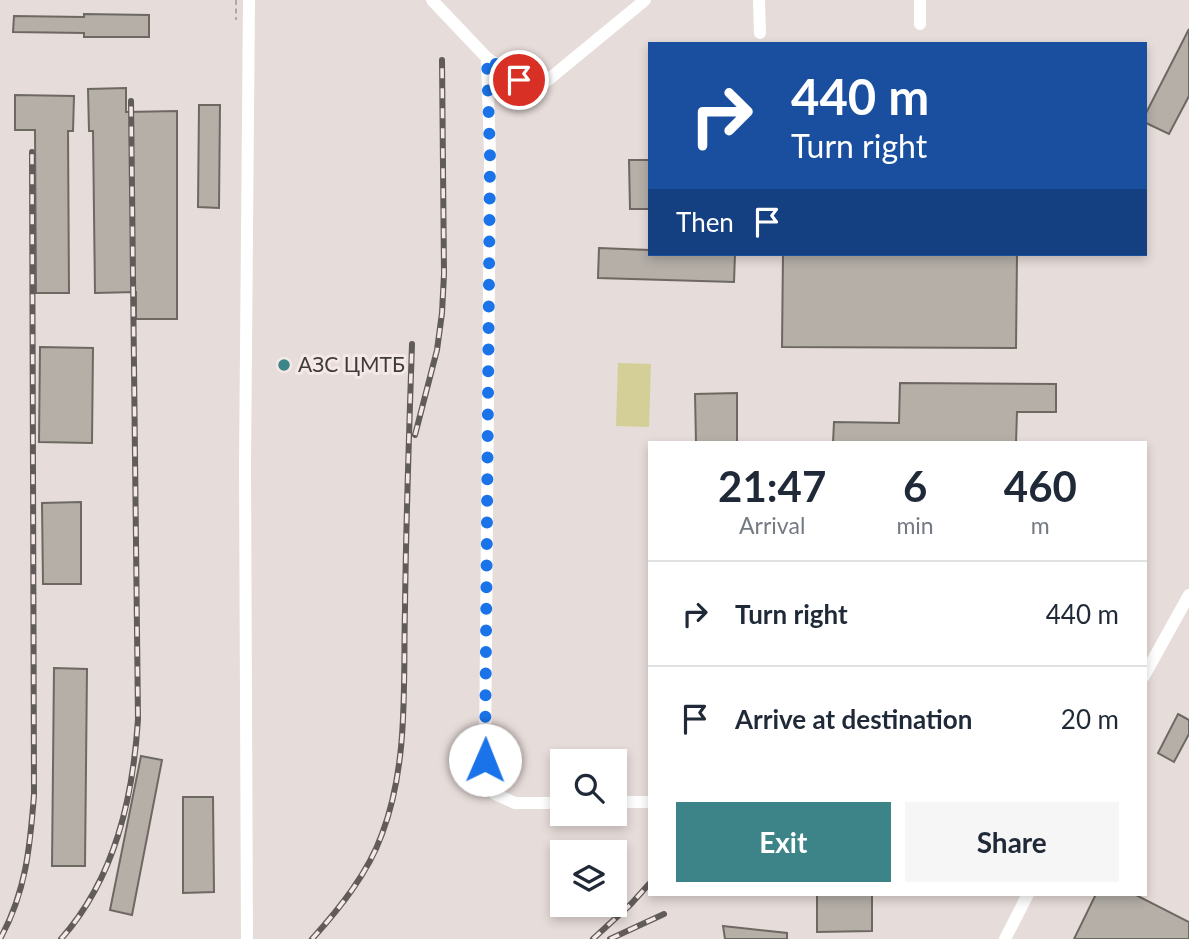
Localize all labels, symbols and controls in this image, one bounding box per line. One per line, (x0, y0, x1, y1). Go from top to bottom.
pin (489, 50, 549, 110)
icon: arrive (500, 61, 538, 99)
text: 440 m (791, 67, 929, 125)
icon: right (676, 70, 767, 161)
text: Turn right (791, 126, 927, 165)
icon: arrive (748, 203, 786, 241)
text: Then (676, 206, 734, 238)
place label: АЗС ЦМТБ (298, 351, 405, 376)
marker: АЗС ЦМТБ (276, 357, 292, 373)
text: 21:47 (718, 461, 826, 511)
text: 6 (903, 461, 927, 511)
text: 460 (1004, 461, 1077, 511)
text: Arrival (739, 511, 805, 539)
text: min (896, 511, 934, 539)
text: m (1031, 511, 1050, 539)
icon: right (676, 595, 714, 633)
text: Turn right (735, 598, 848, 630)
text: 440 m (1046, 598, 1119, 630)
icon: arrive (676, 700, 714, 738)
text: Arrive at destination (735, 703, 972, 735)
text: 20 m (1061, 703, 1119, 735)
position arrow (448, 723, 522, 797)
map controls (550, 749, 627, 917)
button: search (550, 749, 627, 826)
button: Exit (676, 802, 891, 882)
button: Share (905, 802, 1119, 882)
button: layers (550, 840, 627, 917)

